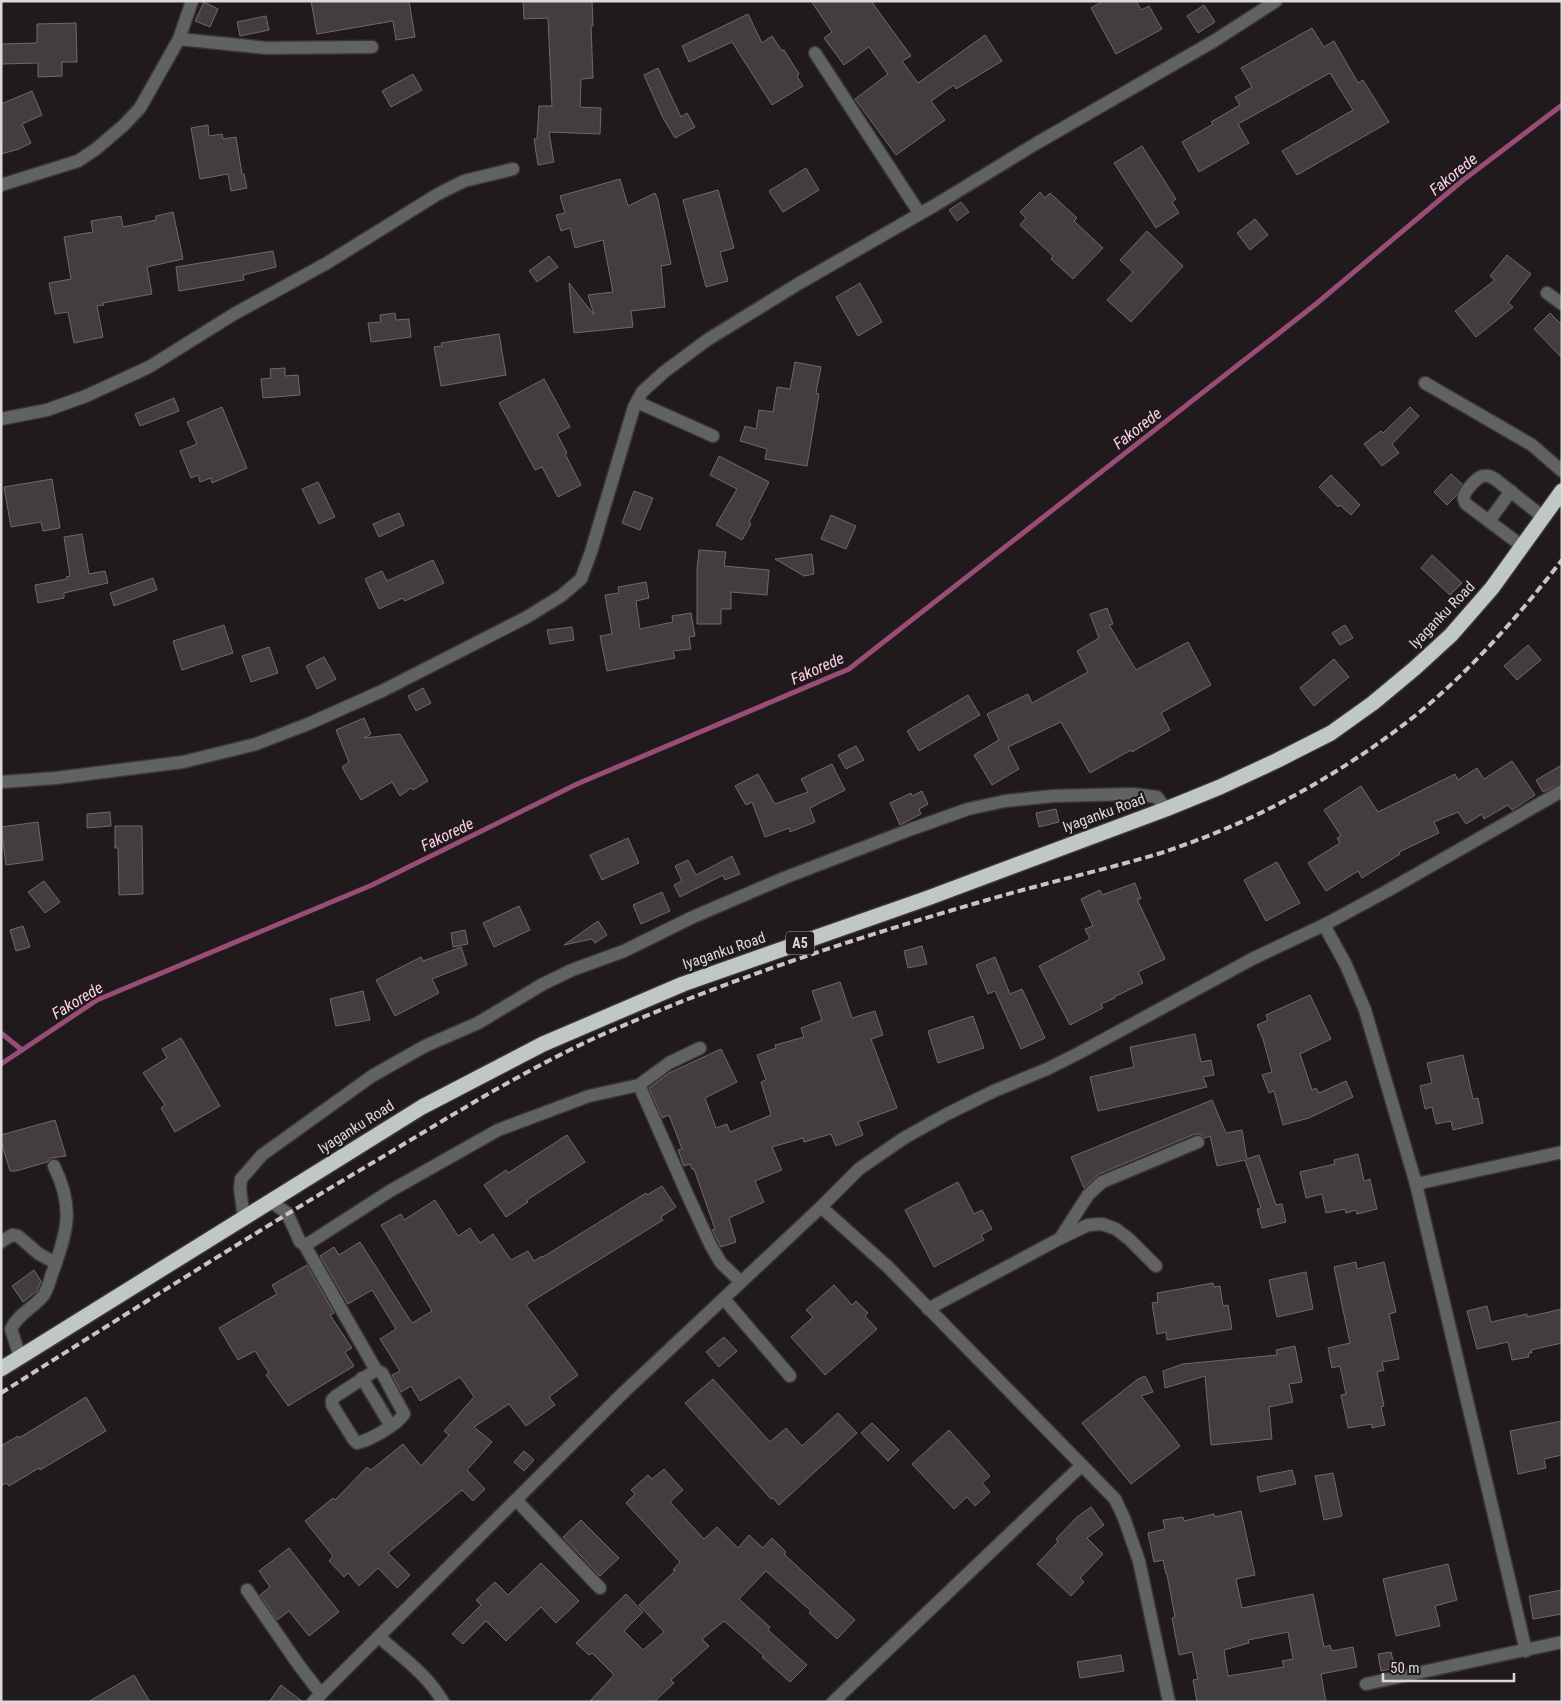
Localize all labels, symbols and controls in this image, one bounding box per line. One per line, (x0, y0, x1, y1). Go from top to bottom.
water label: Fakorede (1425, 149, 1481, 199)
water label: Fakorede (1109, 404, 1165, 453)
street label: Iyaganku Road (1405, 578, 1479, 652)
water label: Fakorede (788, 648, 847, 689)
street label: Iyaganku Road (1060, 790, 1148, 836)
water label: Fakorede (418, 814, 477, 855)
street label: Iyaganku Road (680, 928, 768, 974)
road number: A5 (786, 931, 814, 954)
water label: Fakorede (48, 978, 106, 1023)
street label: Iyaganku Road (315, 1096, 397, 1158)
scale bar (1383, 1650, 1514, 1682)
text: 50 m (1390, 1659, 1420, 1677)

